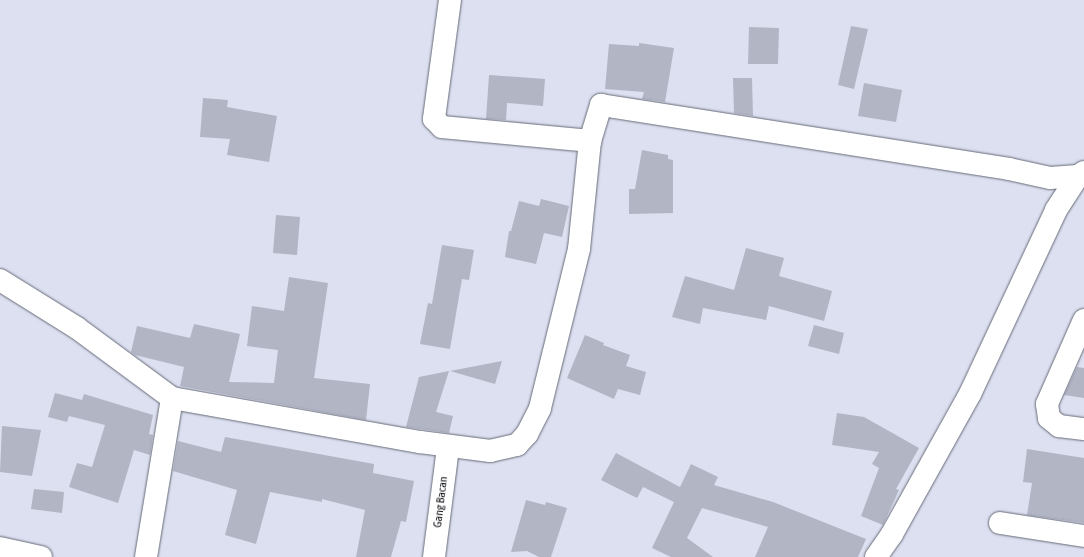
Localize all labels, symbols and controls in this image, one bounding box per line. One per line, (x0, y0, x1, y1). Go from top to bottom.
street label: Gang Bacan (431, 475, 451, 529)

